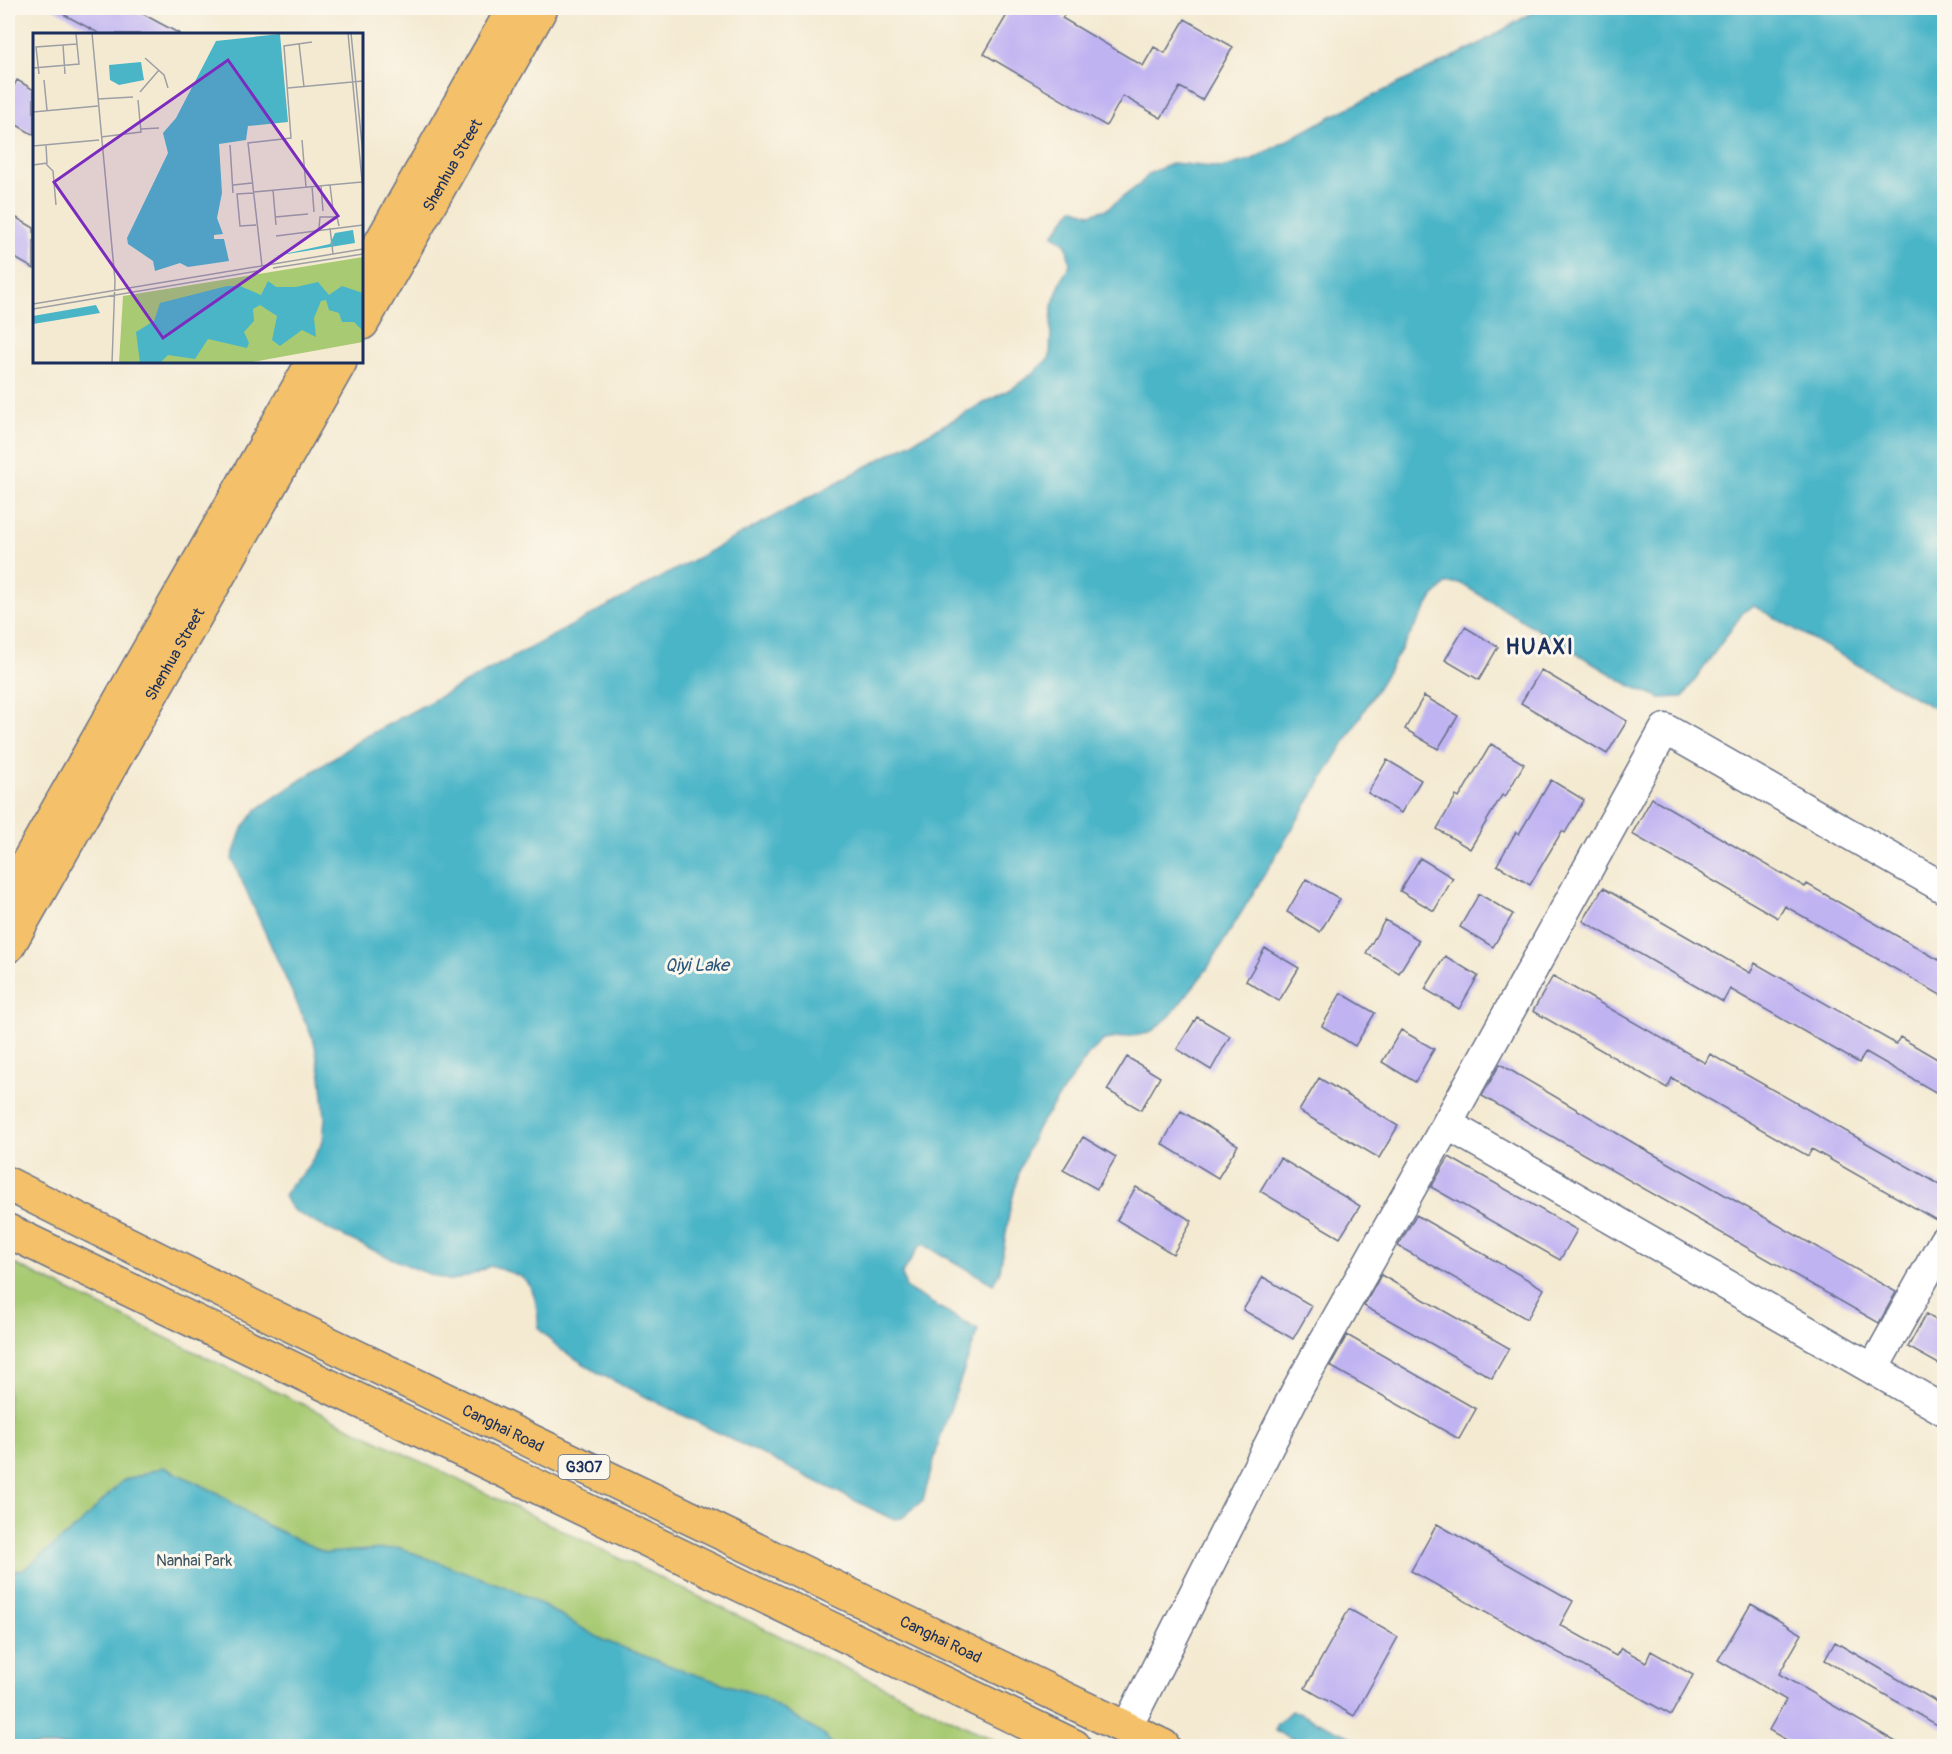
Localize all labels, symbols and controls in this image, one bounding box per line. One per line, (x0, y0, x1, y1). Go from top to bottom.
inset map (33, 33, 363, 363)
street label: Shenhua Street (419, 115, 487, 215)
street label: Shenhua Street (141, 604, 209, 704)
district label: HUAXI (1506, 633, 1574, 661)
water label: Qiyi Lake (665, 954, 731, 977)
street label: Canghai Road (459, 1400, 547, 1457)
road number: G307 (558, 1455, 610, 1479)
park label: Nanhai Park (156, 1551, 232, 1571)
street label: Canghai Road (896, 1612, 985, 1668)

